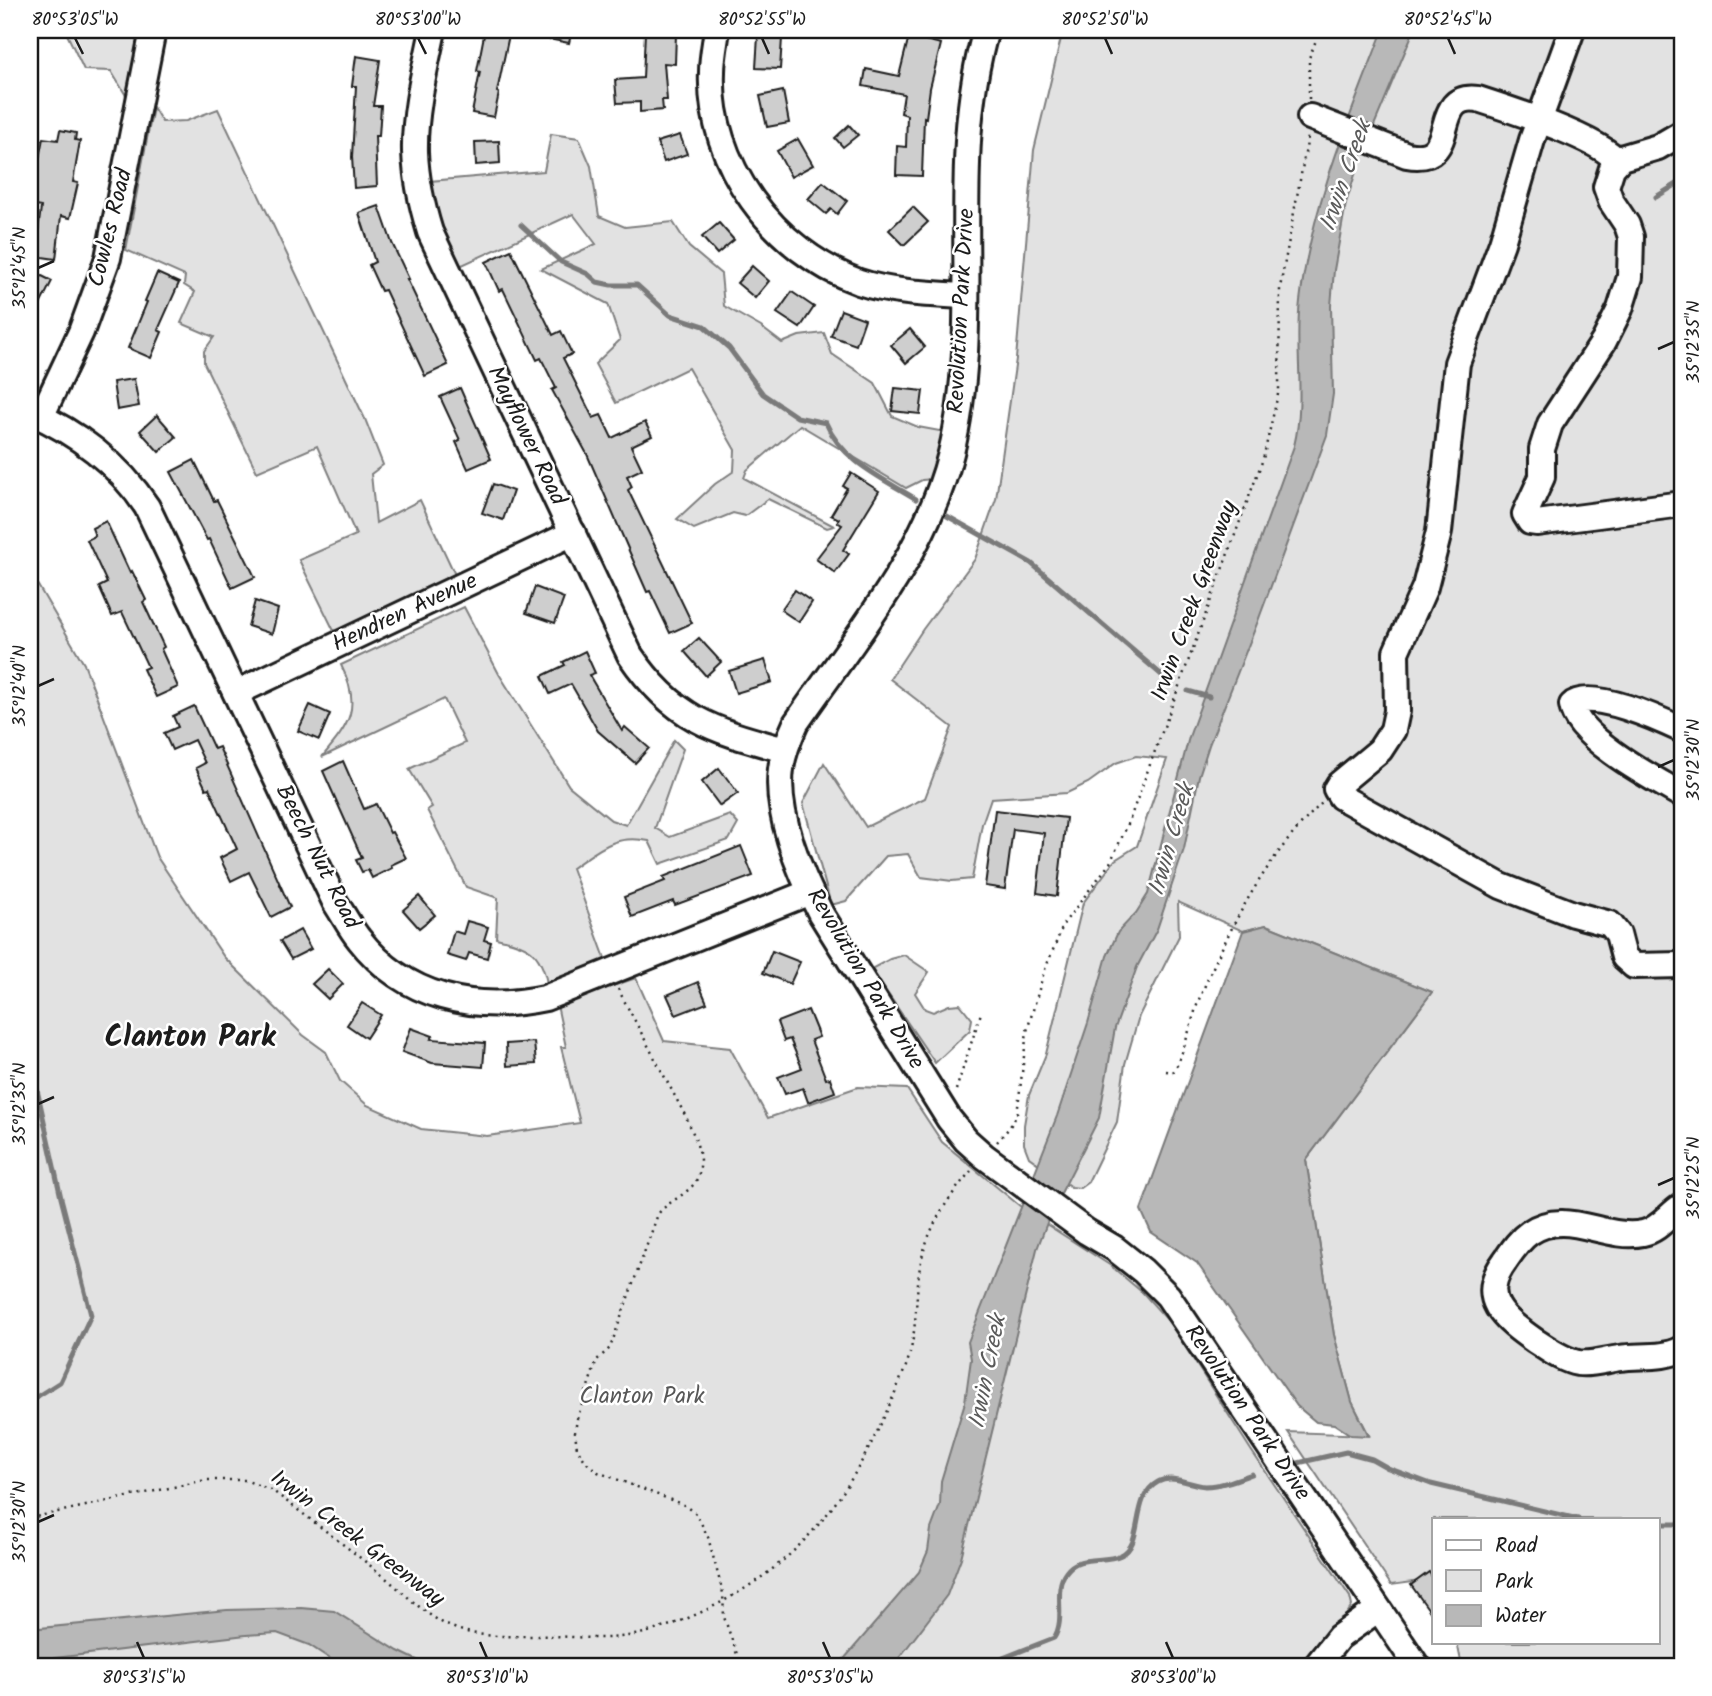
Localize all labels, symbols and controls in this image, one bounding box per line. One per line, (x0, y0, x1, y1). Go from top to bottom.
text: 80°53'05"W (31, 6, 119, 35)
text: 80°53'00"W (375, 6, 461, 35)
text: 80°52'55"W (718, 6, 806, 35)
text: 80°52'50"W (1061, 6, 1149, 35)
text: 80°52'45"W (1404, 6, 1492, 35)
water label: Irwin Creek (1309, 112, 1384, 237)
street label: Cowles Road (79, 165, 143, 291)
street label: Revolution Park Drive (939, 207, 985, 415)
text: 35°12'45"N (6, 227, 35, 309)
text: 35°12'35"N (1680, 301, 1709, 383)
street label: Mayflower Road (477, 360, 576, 512)
street label: Irwin Creek Greenway (1142, 496, 1248, 706)
street label: Hendren Avenue (326, 564, 484, 662)
text: 35°12'40"N (6, 645, 35, 727)
text: 35°12'30"N (1680, 719, 1709, 801)
water label: Irwin Creek (1137, 776, 1208, 901)
street label: Beech Nut Road (265, 778, 369, 936)
street label: Revolution Park Drive (797, 882, 933, 1076)
district label: Clanton Park (104, 1014, 277, 1062)
text: 35°12'35"N (6, 1063, 35, 1145)
text: 35°12'25"N (1680, 1136, 1709, 1220)
water label: Irwin Creek (958, 1308, 1019, 1432)
street label: Revolution Park Drive (1175, 1318, 1319, 1508)
park label: Clanton Park (580, 1379, 705, 1415)
street label: Irwin Creek Greenway (262, 1461, 452, 1617)
text: 35°12'30"N (6, 1481, 35, 1563)
legend (1432, 1518, 1660, 1644)
text: Road (1495, 1530, 1538, 1563)
text: Park (1495, 1566, 1533, 1599)
text: Water (1495, 1600, 1547, 1633)
text: 80°53'15"W (102, 1664, 186, 1693)
text: 80°53'10"W (445, 1664, 529, 1693)
text: 80°53'05"W (786, 1664, 874, 1693)
text: 80°53'00"W (1130, 1664, 1216, 1693)

